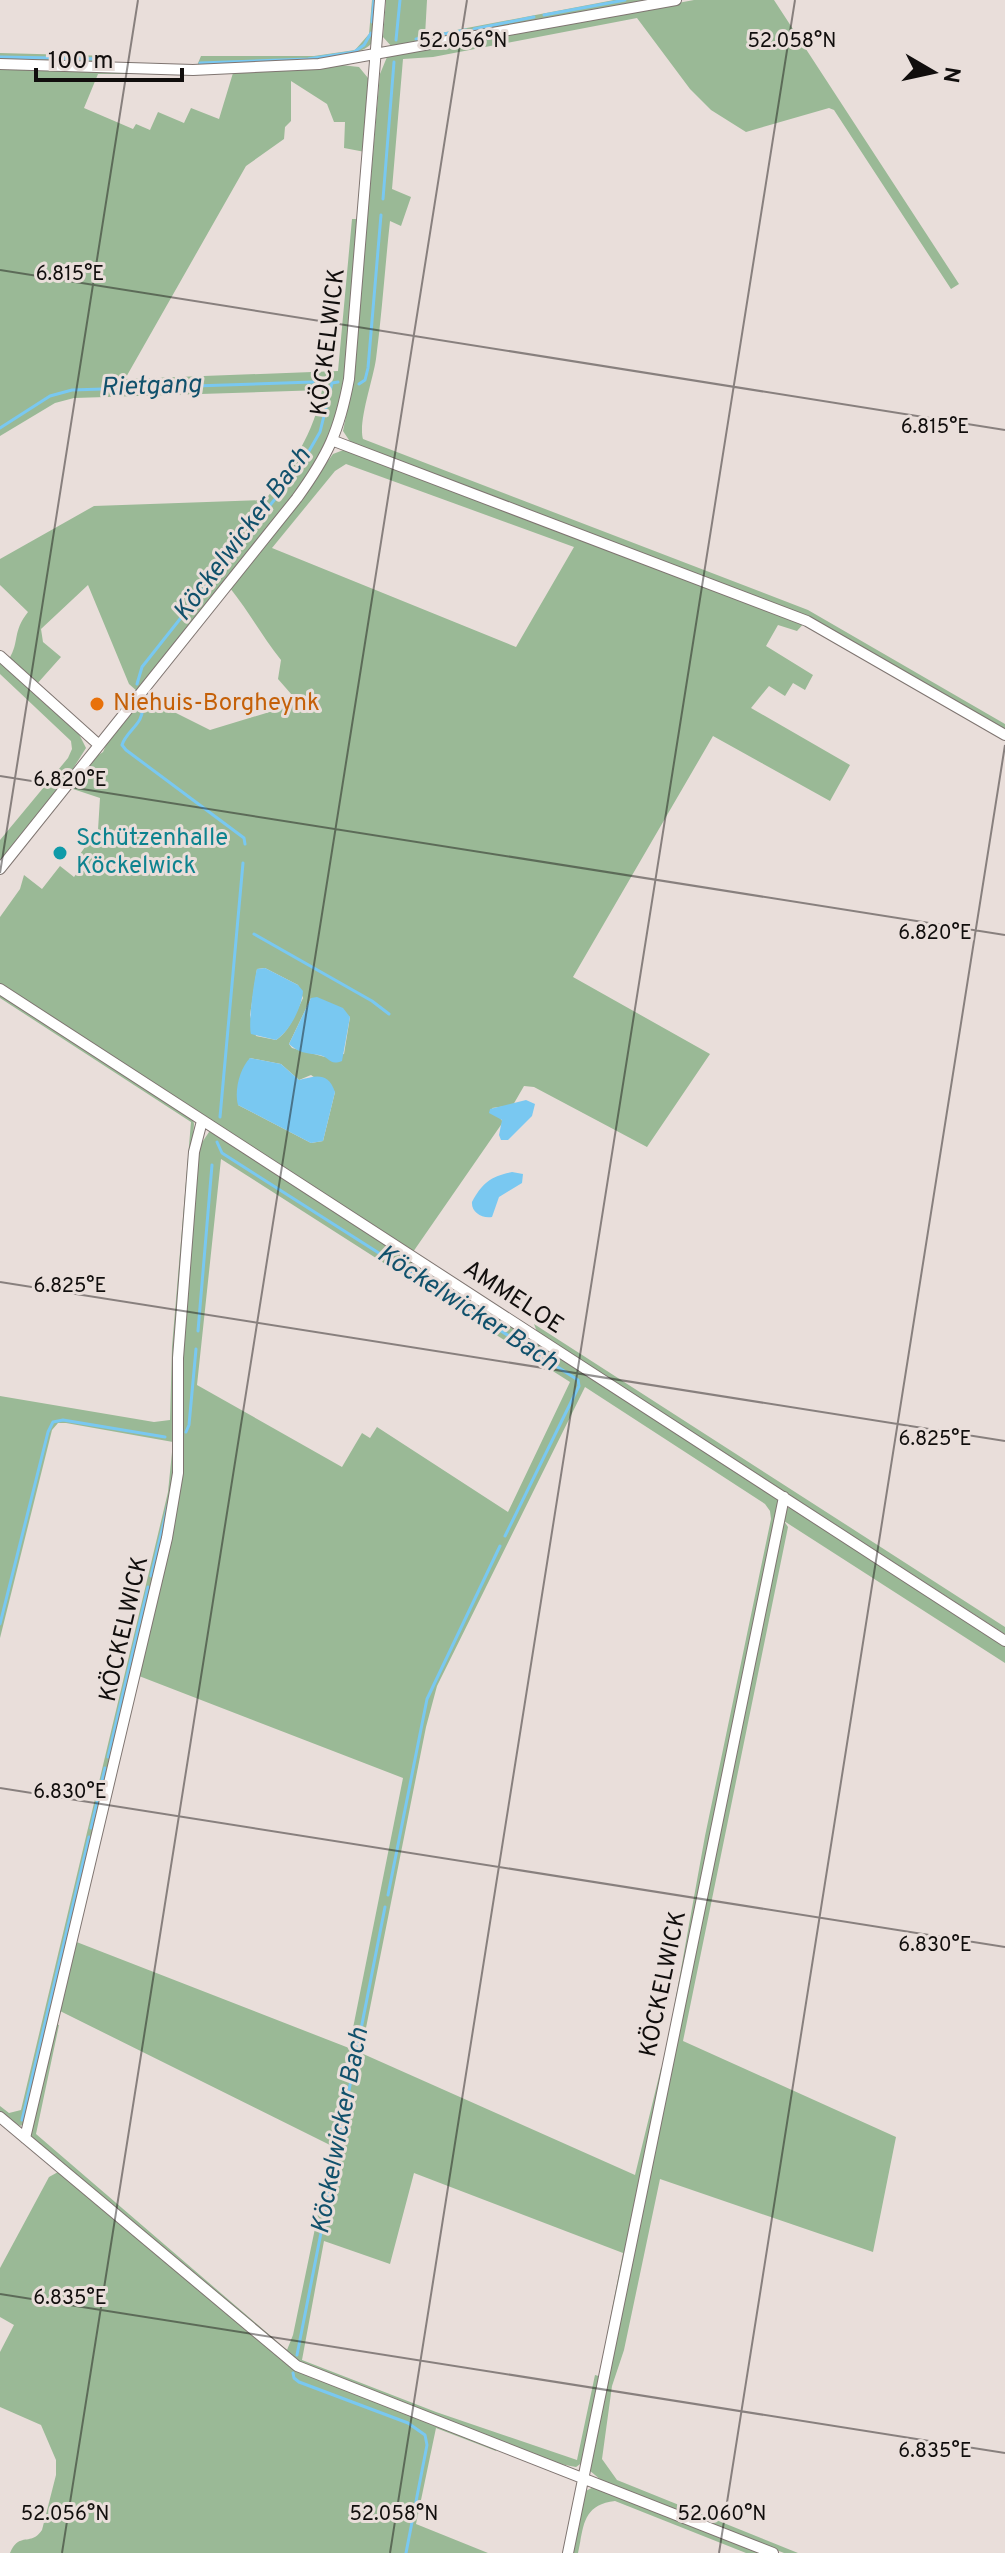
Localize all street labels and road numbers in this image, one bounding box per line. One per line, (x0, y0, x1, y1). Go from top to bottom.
street label: KÖCKELWICK (303, 266, 353, 418)
street label: AMMELOE (457, 1254, 569, 1342)
street label: KÖCKELWICK (92, 1553, 156, 1705)
street label: KÖCKELWICK (632, 1908, 694, 2060)

